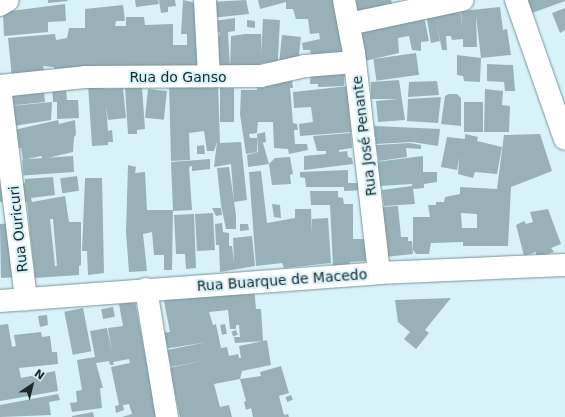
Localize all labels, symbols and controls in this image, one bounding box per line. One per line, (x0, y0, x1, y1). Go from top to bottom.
street label: Rua do Ganso (129, 69, 227, 85)
street label: Rua José Penante (348, 75, 380, 197)
street label: Rua Ouricuri (5, 185, 31, 273)
street label: Rua Buarque de Macedo (196, 266, 368, 294)
north arrow (12, 365, 52, 405)
text: N (32, 367, 47, 383)

